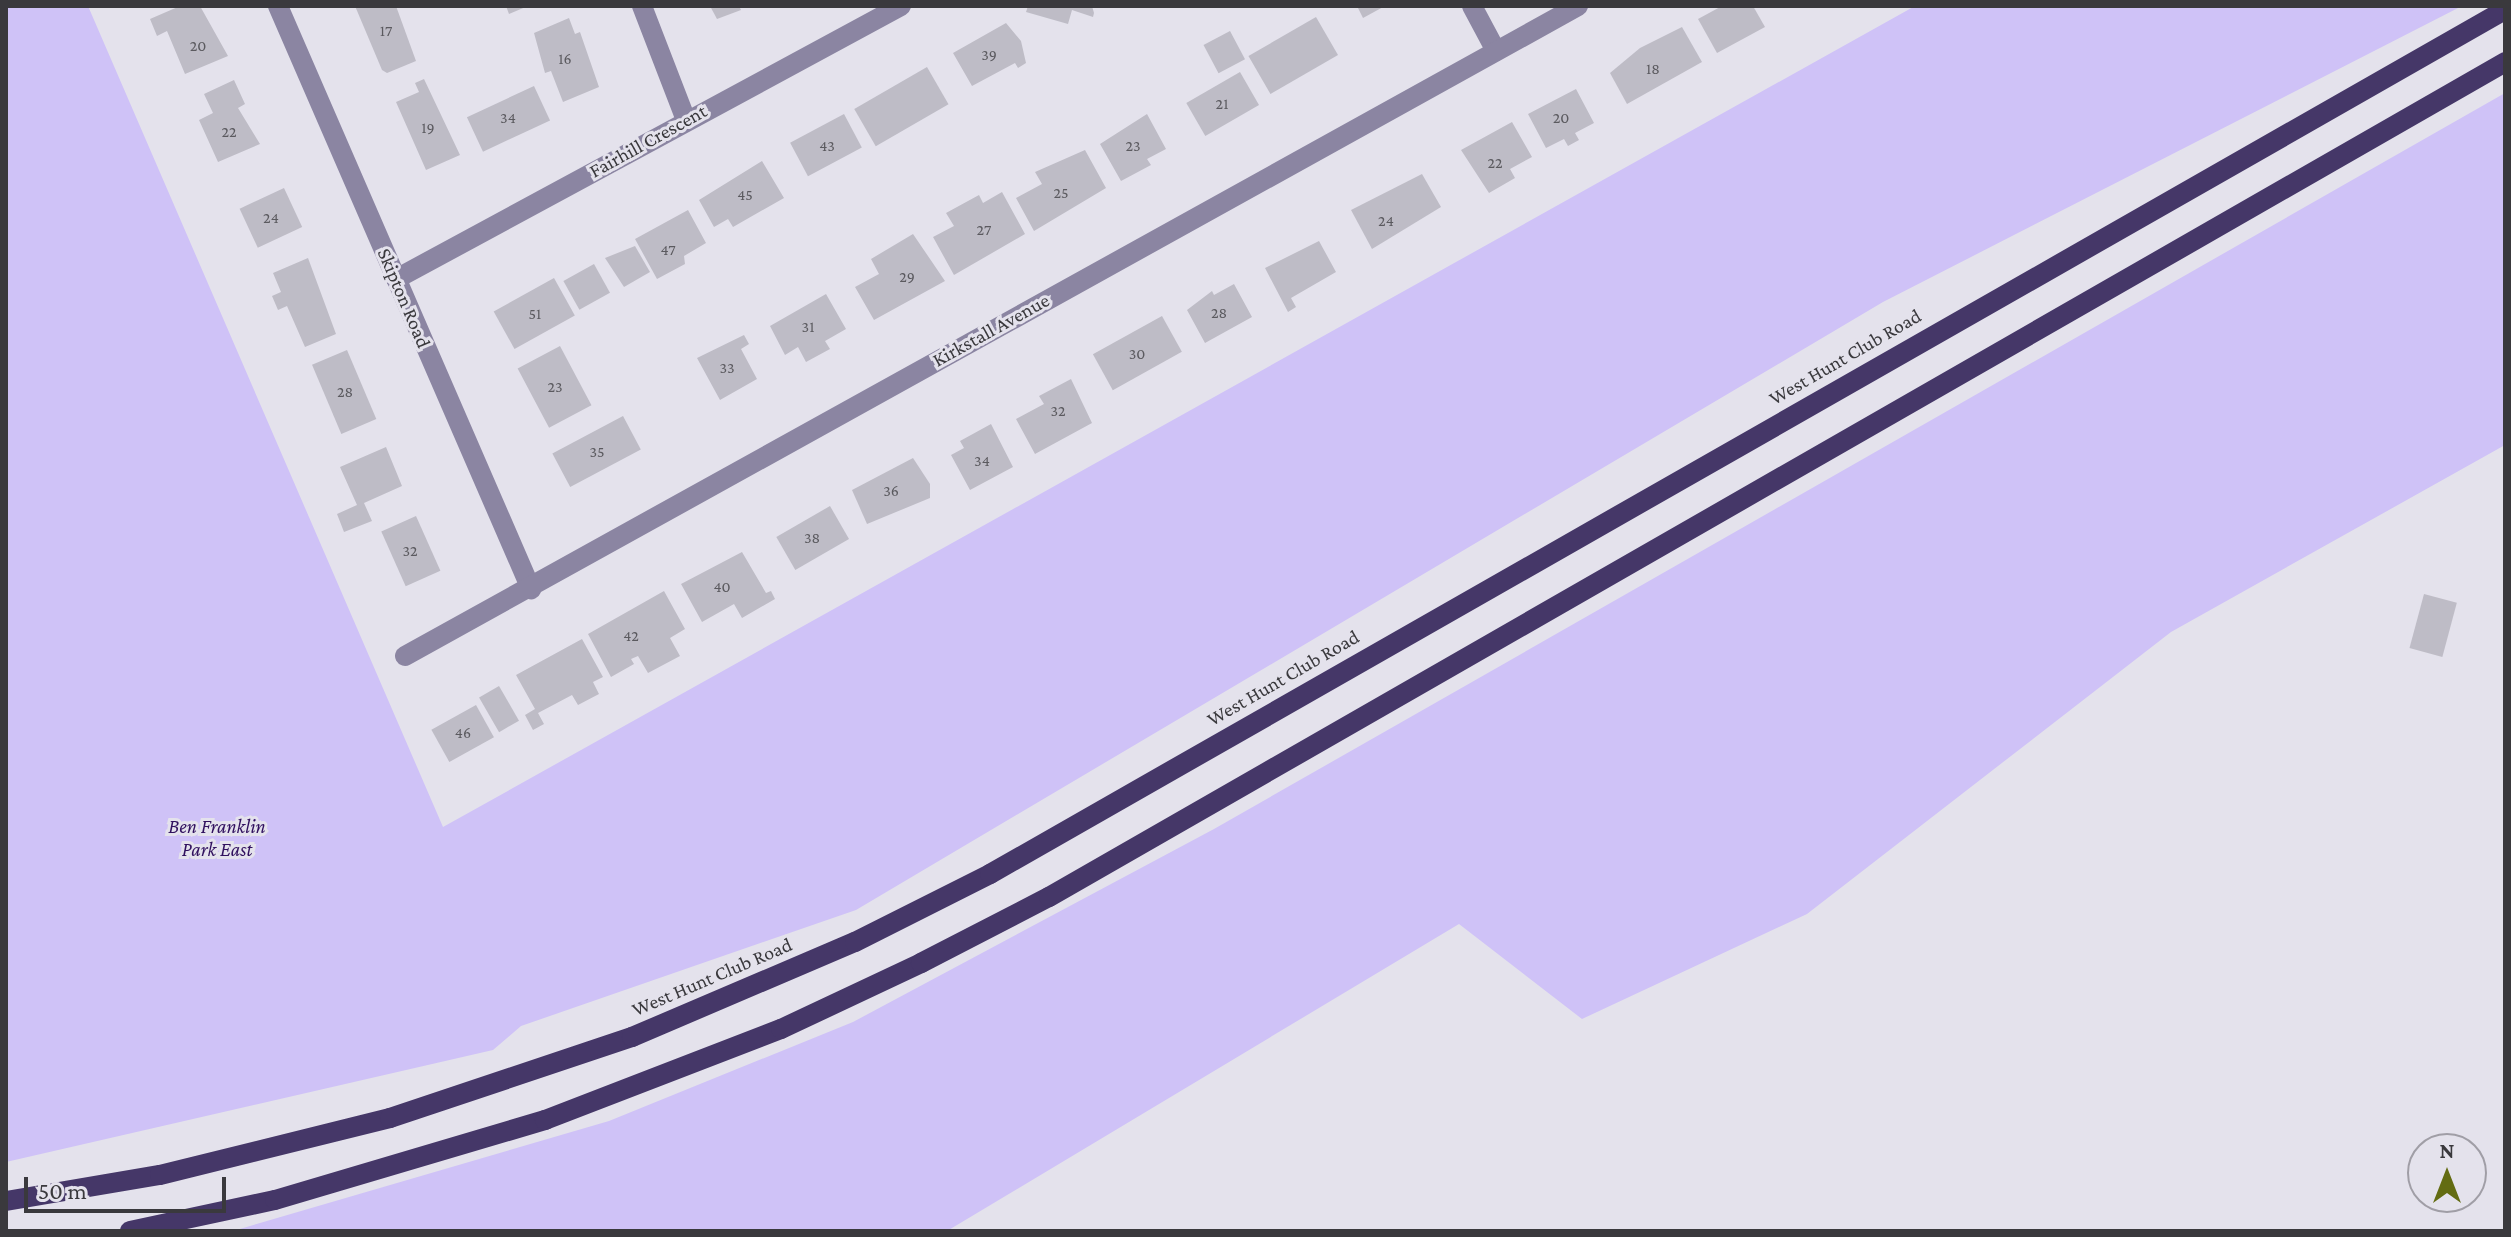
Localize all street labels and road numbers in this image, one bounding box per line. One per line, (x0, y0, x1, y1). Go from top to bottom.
street label: Fairhill Crescent (585, 99, 711, 183)
street label: Skipton Road (372, 244, 436, 352)
street label: Kirkstall Avenue (928, 288, 1054, 372)
street label: West Hunt Club Road (1765, 304, 1925, 410)
street label: West Hunt Club Road (1203, 625, 1363, 731)
street label: West Hunt Club Road (628, 932, 796, 1022)

